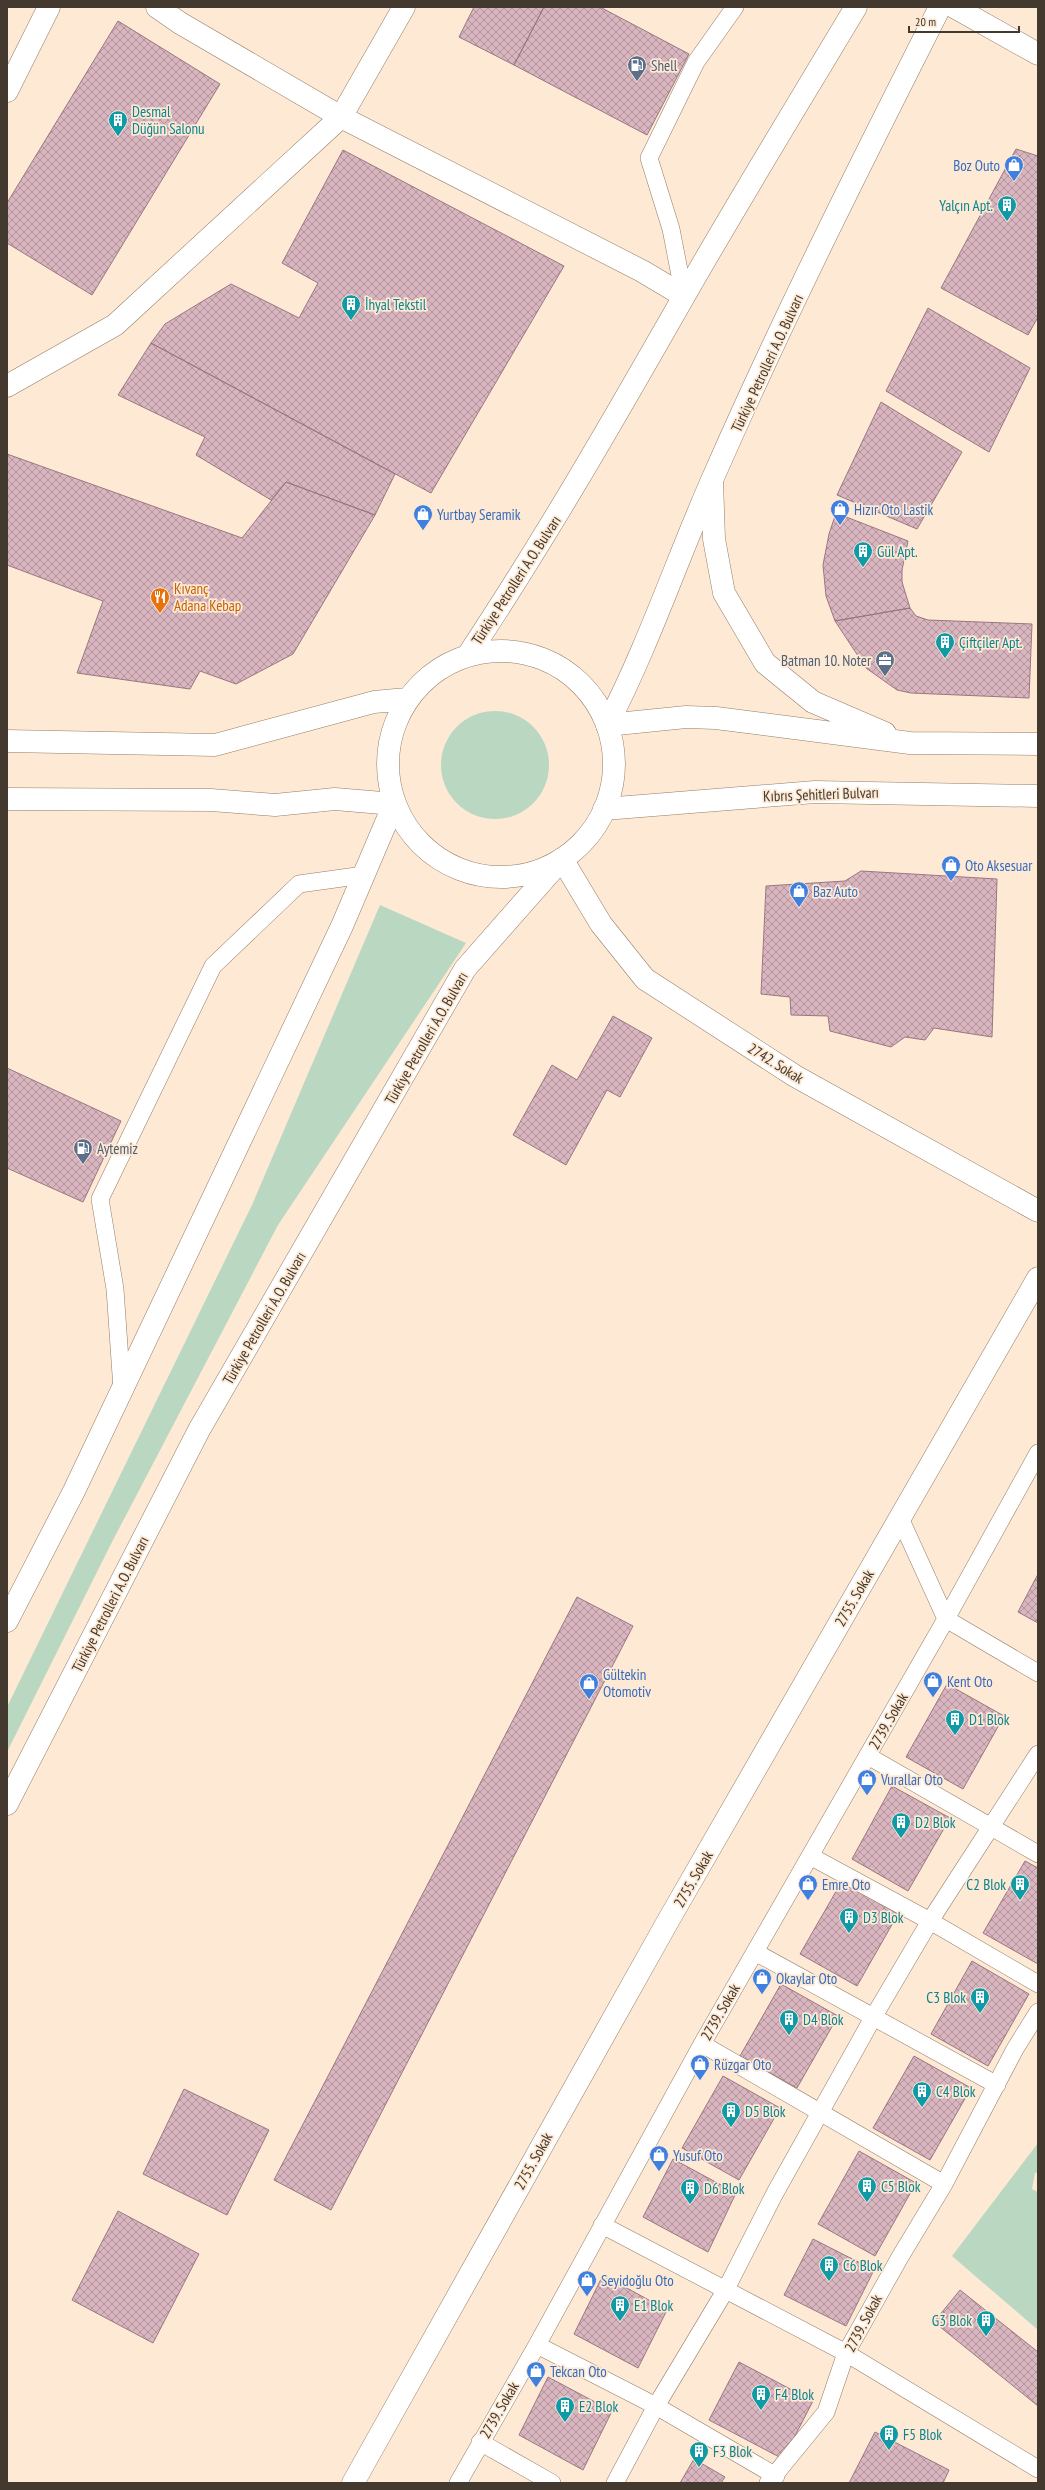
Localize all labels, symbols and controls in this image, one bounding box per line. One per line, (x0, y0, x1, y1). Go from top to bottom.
scale bar (909, 8, 1019, 34)
text: 20 m (915, 14, 936, 29)
fuel station icon: Shell (626, 54, 648, 82)
place label: Shell (651, 56, 678, 75)
place label: Desmal Düğün Salonu (132, 102, 205, 138)
building icon: Desmal Düğün Salonu (107, 109, 129, 137)
shop icon: Boz Outo (1003, 154, 1025, 182)
place label: Boz Outo (953, 156, 1000, 175)
building icon: Yalçın Apt. (996, 194, 1018, 222)
place label: Yalçın Apt. (939, 196, 993, 215)
street label: Türkiye Petrolleri A.O. Bulvarı (727, 291, 807, 435)
building icon: İhyal Tekstil (340, 293, 362, 321)
place label: İhyal Tekstil (365, 295, 427, 314)
shop icon: Hızır Oto Lastik (829, 498, 851, 526)
place label: Hızır Oto Lastik (854, 500, 934, 519)
shop icon: Yurtbay Seramik (412, 503, 434, 531)
place label: Yurtbay Seramik (437, 505, 521, 524)
street label: Türkiye Petrolleri A.O. Bulvarı (467, 512, 565, 648)
building icon: Gül Apt. (852, 540, 874, 568)
place label: Gül Apt. (877, 542, 918, 561)
place label: Kıvanç Adana Kebap (174, 579, 241, 615)
restaurant icon: Kıvanç Adana Kebap (149, 586, 171, 614)
building icon: Çiftçiler Apt. (934, 631, 956, 659)
place label: Çiftçiler Apt. (959, 633, 1023, 652)
office icon: Batman 10. Noter (874, 649, 896, 677)
place label: Batman 10. Noter (781, 651, 872, 670)
street label: Kıbrıs Şehitleri Bulvarı (763, 782, 879, 806)
shop icon: Oto Aksesuar (940, 854, 962, 882)
place label: Oto Aksesuar (965, 856, 1033, 875)
shop icon: Baz Auto (788, 880, 810, 908)
place label: Baz Auto (813, 882, 858, 901)
street label: Türkiye Petrolleri A.O. Bulvarı (380, 968, 472, 1108)
street label: 2742. Sokak (745, 1038, 808, 1088)
fuel station icon: Aytemiz (72, 1137, 94, 1165)
place label: Aytemiz (97, 1139, 138, 1158)
street label: Türkiye Petrolleri A.O. Bulvarı (218, 1248, 310, 1388)
street label: Türkiye Petrolleri A.O. Bulvarı (67, 1533, 153, 1675)
street label: 2755. Sokak (830, 1566, 878, 1630)
place label: Gültekin Otomotiv (603, 1665, 651, 1701)
shop icon: Kent Oto (922, 1670, 944, 1698)
shop icon: Gültekin Otomotiv (578, 1672, 600, 1700)
place label: Kent Oto (947, 1672, 993, 1691)
street label: 2739. Sokak (864, 1689, 912, 1753)
building icon: D1 Blok (944, 1708, 966, 1736)
place label: D1 Blok (969, 1710, 1010, 1729)
shop icon: Vurallar Oto (856, 1768, 878, 1796)
place label: Vurallar Oto (880, 1770, 943, 1789)
building icon: D2 Blok (890, 1811, 912, 1839)
place label: D2 Blok (915, 1813, 956, 1832)
street label: 2755. Sokak (669, 1847, 717, 1911)
shop icon: Emre Oto (797, 1873, 819, 1901)
building icon: C2 Blok (1009, 1873, 1031, 1901)
place label: Emre Oto (822, 1875, 870, 1894)
place label: C2 Blok (966, 1875, 1006, 1894)
building icon: D3 Blok (838, 1906, 860, 1934)
place label: D3 Blok (863, 1908, 904, 1927)
shop icon: Okaylar Oto (751, 1967, 773, 1995)
place label: Okaylar Oto (776, 1969, 837, 1988)
street label: 2739. Sokak (696, 1980, 744, 2044)
building icon: C3 Blok (969, 1986, 991, 2014)
place label: C3 Blok (926, 1988, 966, 2007)
building icon: D4 Blok (778, 2008, 800, 2036)
place label: D4 Blok (803, 2010, 844, 2029)
shop icon: Rüzgar Oto (689, 2053, 711, 2081)
place label: Rüzgar Oto (714, 2055, 771, 2074)
building icon: C4 Blok (911, 2080, 933, 2108)
place label: C4 Blok (936, 2082, 976, 2101)
building icon: D5 Blok (720, 2100, 742, 2128)
place label: D5 Blok (745, 2102, 786, 2121)
street label: 2755. Sokak (510, 2129, 557, 2193)
shop icon: Yusuf Oto (648, 2144, 670, 2172)
place label: Yusuf Oto (673, 2146, 723, 2165)
building icon: C5 Blok (856, 2175, 878, 2203)
building icon: D6 Blok (679, 2177, 701, 2205)
place label: C5 Blok (881, 2177, 921, 2196)
place label: D6 Blok (704, 2179, 745, 2198)
building icon: C6 Blok (818, 2254, 840, 2282)
place label: C6 Blok (843, 2256, 883, 2275)
shop icon: Seyidoğlu Oto (576, 2269, 598, 2297)
place label: Seyidoğlu Oto (601, 2271, 674, 2290)
street label: 2739. Sokak (840, 2291, 886, 2355)
building icon: E1 Blok (609, 2294, 631, 2322)
place label: E1 Blok (634, 2296, 673, 2315)
building icon: G3 Blok (975, 2309, 997, 2337)
place label: G3 Blok (932, 2311, 972, 2330)
shop icon: Tekcan Oto (525, 2360, 547, 2388)
place label: Tekcan Oto (550, 2362, 607, 2381)
street label: 2739. Sokak (475, 2378, 523, 2442)
building icon: F4 Blok (750, 2383, 772, 2411)
place label: F4 Blok (775, 2385, 814, 2404)
building icon: E2 Blok (554, 2395, 576, 2423)
place label: E2 Blok (579, 2397, 618, 2416)
building icon: F5 Blok (878, 2423, 900, 2451)
place label: F5 Blok (903, 2425, 942, 2444)
building icon: F3 Blok (688, 2440, 710, 2468)
place label: F3 Blok (713, 2442, 752, 2461)

